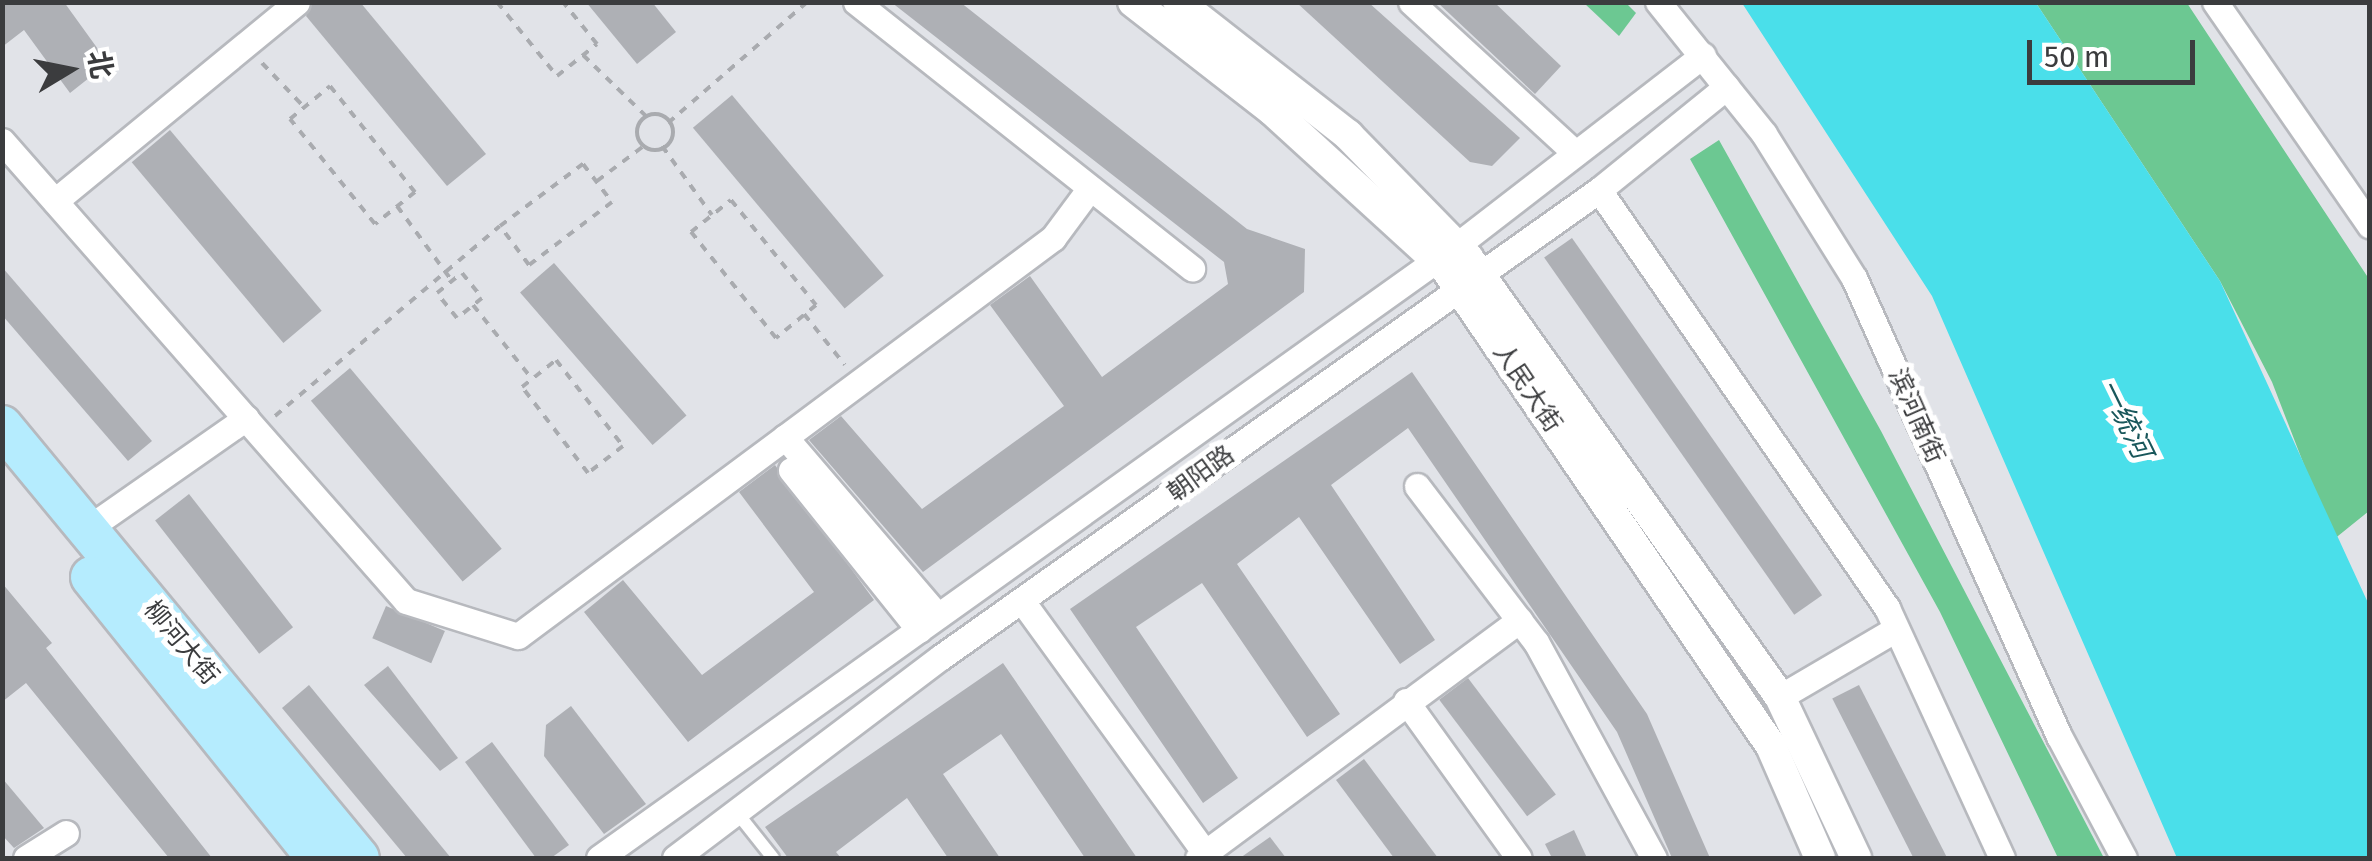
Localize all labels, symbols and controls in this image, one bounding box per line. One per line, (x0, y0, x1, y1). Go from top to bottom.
north arrow (20, 20, 120, 120)
scale bar (2032, 20, 2200, 82)
text: 50 m (2044, 39, 2109, 75)
text: 北 (81, 48, 119, 81)
street label: 人民大街 (1487, 338, 1567, 438)
street label: 滨河南街 (1882, 364, 1950, 468)
water label: 一统河 (2091, 374, 2159, 464)
street label: 朝阳路 (1162, 440, 1240, 508)
street label: 柳河大街 (137, 595, 225, 691)

